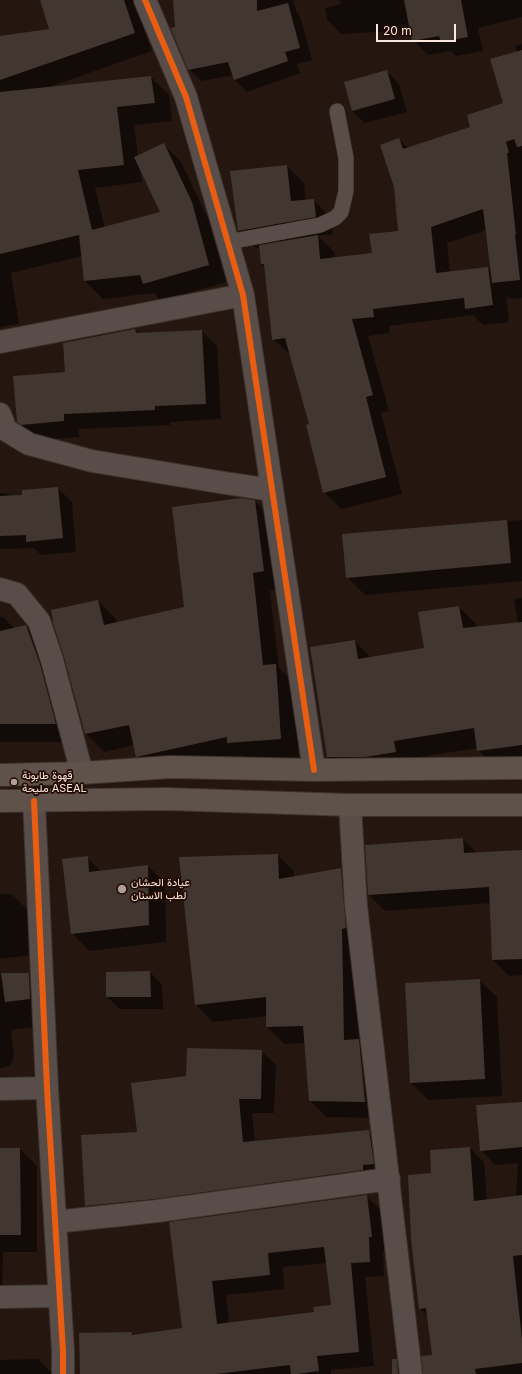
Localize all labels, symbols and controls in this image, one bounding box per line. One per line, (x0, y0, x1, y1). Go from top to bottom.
scale bar (378, 16, 458, 42)
text: 20 m (383, 23, 412, 38)
place label: قهوة طابونة مليحة ASEAL (22, 769, 87, 795)
marker: قهوة طابونة مليحة ASEAL (9, 777, 19, 787)
place label: عيادة الحشان لطب الاسنان (131, 876, 190, 902)
marker: عيادة الحشان لطب الاسنان (116, 883, 128, 895)

